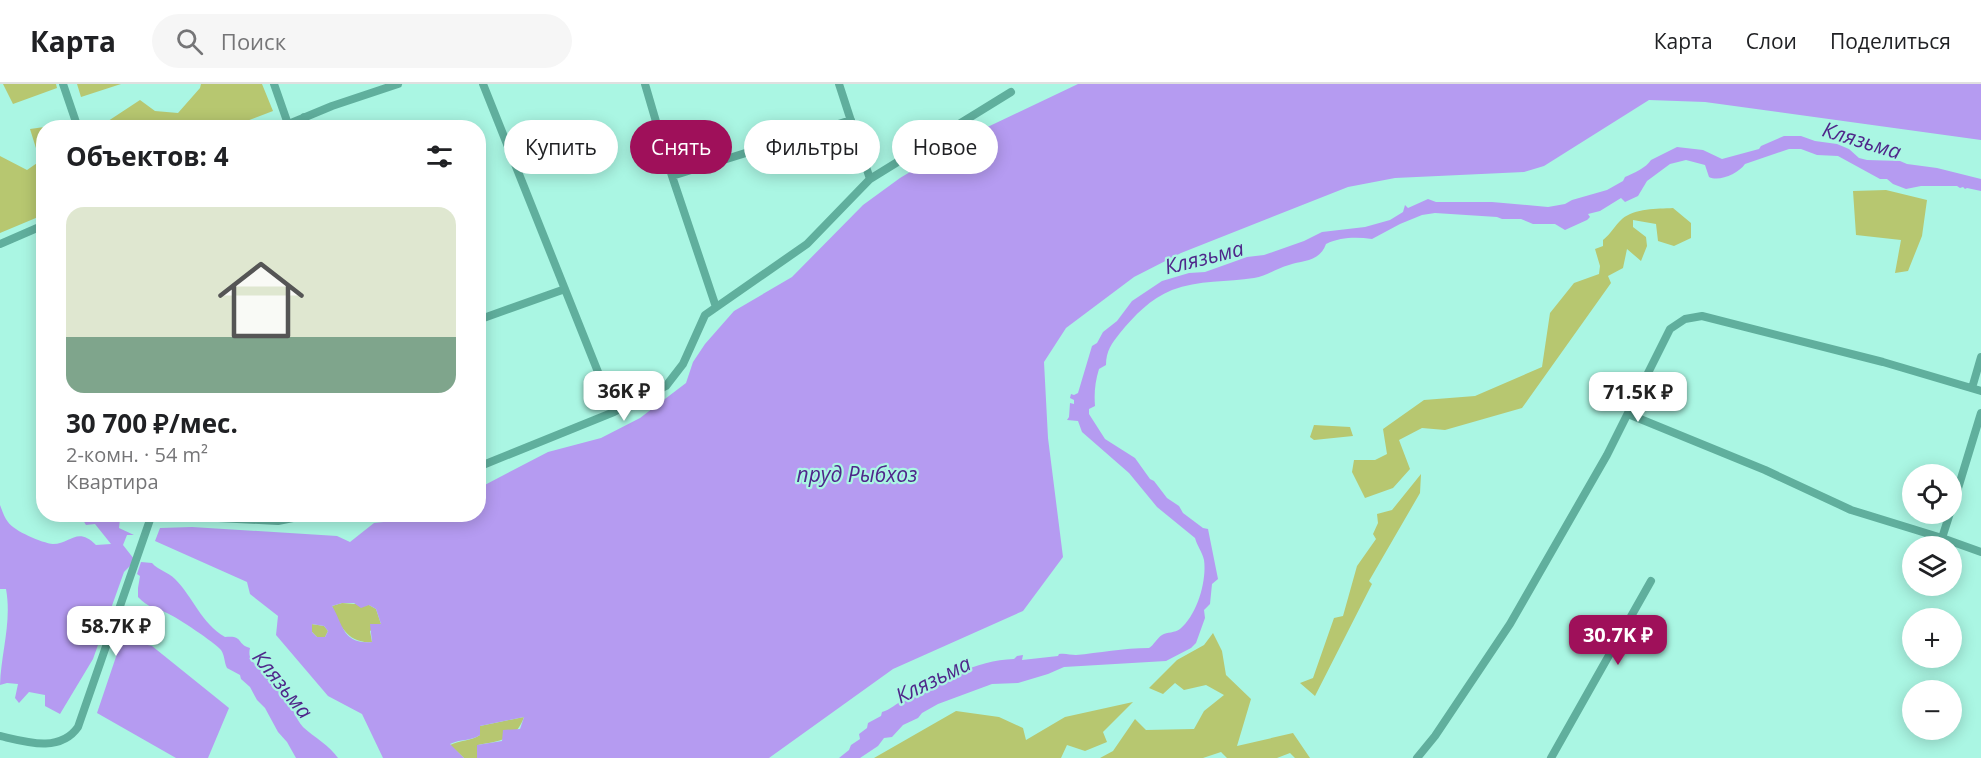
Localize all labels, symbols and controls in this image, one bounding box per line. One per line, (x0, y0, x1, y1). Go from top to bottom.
search box (152, 14, 572, 68)
text: Карта (30, 22, 116, 60)
icon: search (173, 25, 206, 58)
text: Поиск (221, 26, 286, 56)
text: Карта (1654, 27, 1713, 55)
text: Слои (1746, 27, 1797, 55)
text: Поделиться (1830, 27, 1951, 55)
water label: Клязьма (1819, 115, 1905, 165)
chip: Купить (504, 120, 618, 174)
chip: Снять (630, 120, 732, 174)
chip: Фильтры (744, 120, 880, 174)
chip: Новое (892, 120, 998, 174)
text: Объектов: 4 (66, 138, 229, 174)
icon: filters (423, 140, 456, 173)
water label: Клязьма (1161, 234, 1247, 280)
icon: home (207, 246, 315, 354)
pin: 36K ₽ (582, 371, 666, 422)
pin: 71.5K ₽ (1583, 372, 1693, 423)
text: 36K ₽ (598, 377, 651, 404)
text: 71.5K ₽ (1603, 378, 1673, 405)
text: 30 700 ₽/мес. (66, 405, 238, 441)
text: 2-комн. · 54 m² (66, 441, 208, 468)
water label: пруд Рыбхоз (797, 460, 917, 488)
map controls (1902, 464, 1962, 740)
button: locate (1902, 464, 1962, 524)
text: Квартира (66, 468, 159, 495)
button: layers (1902, 536, 1962, 596)
pin: 58.7K ₽ (61, 606, 171, 657)
button: + (1902, 608, 1962, 668)
text: 58.7K ₽ (81, 612, 151, 639)
pin: 30.7K ₽ (1563, 615, 1673, 666)
text: 30.7K ₽ (1583, 621, 1653, 648)
water label: Клязьма (247, 644, 319, 724)
water label: Клязьма (891, 649, 976, 709)
button: − (1902, 680, 1962, 740)

